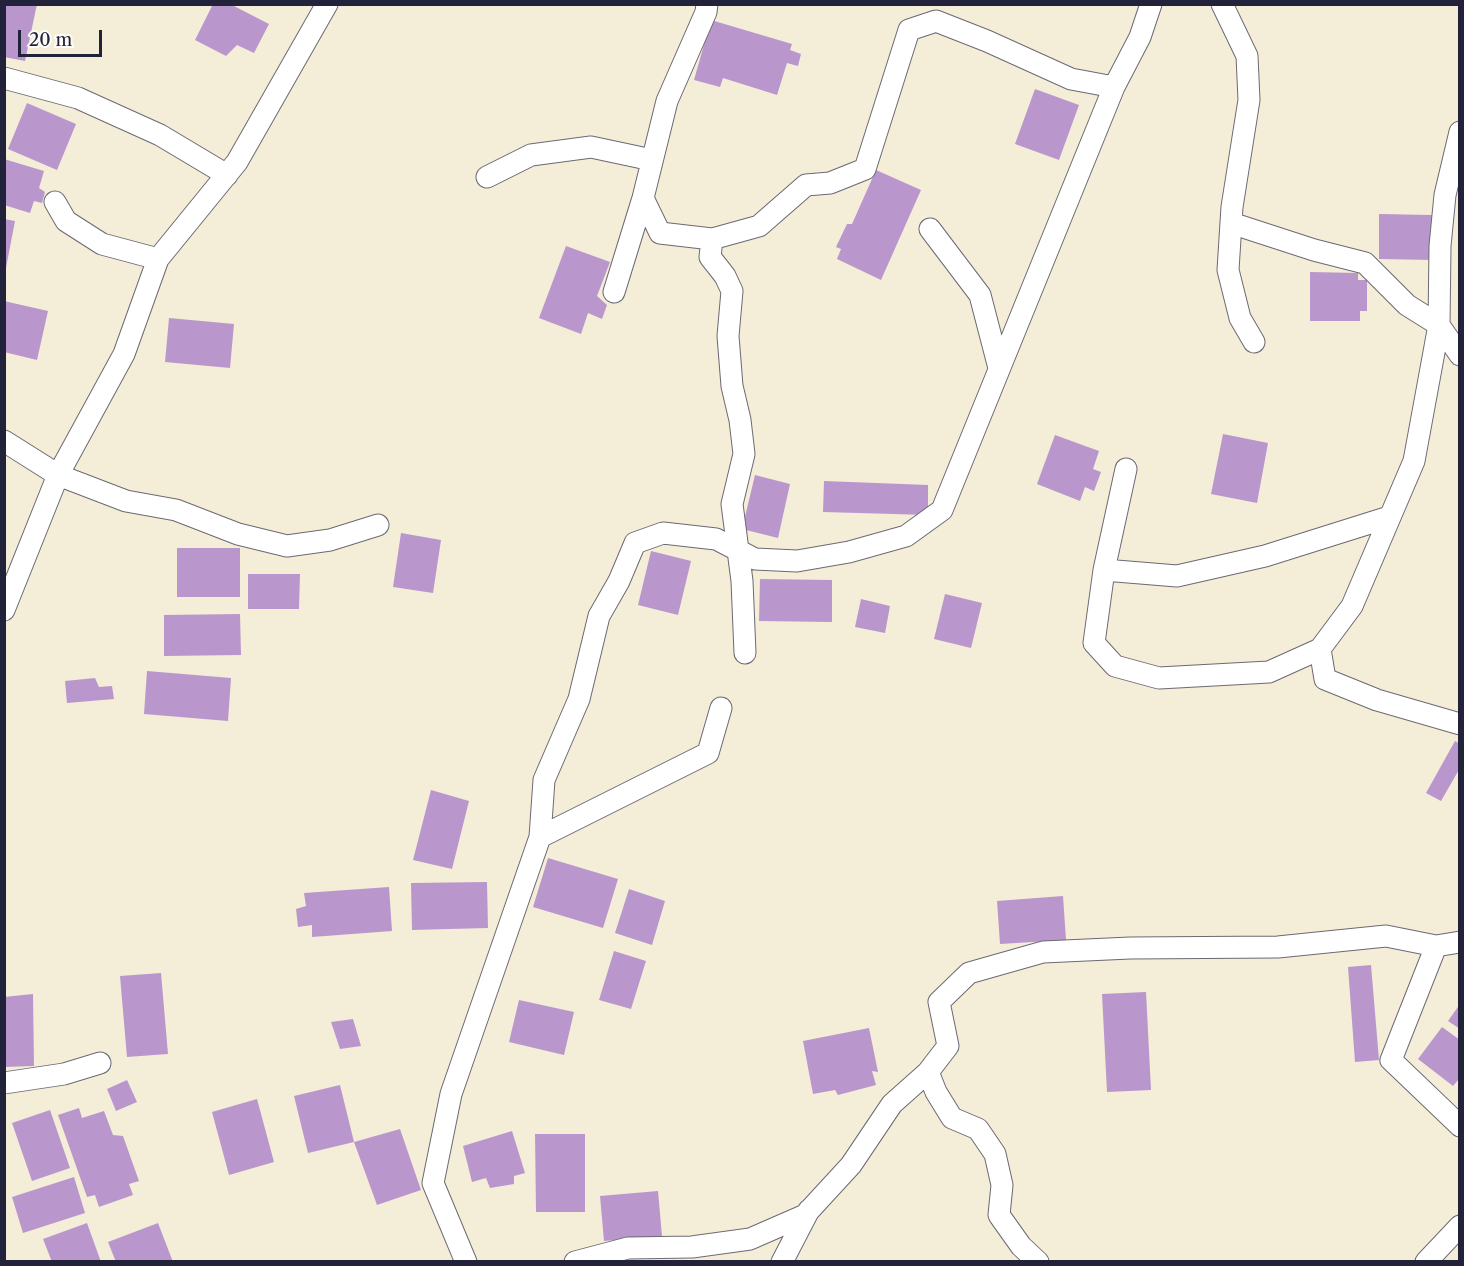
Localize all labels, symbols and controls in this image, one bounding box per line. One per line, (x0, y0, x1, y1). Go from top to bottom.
scale bar (21, 18, 105, 56)
text: 20 m (29, 29, 72, 51)

